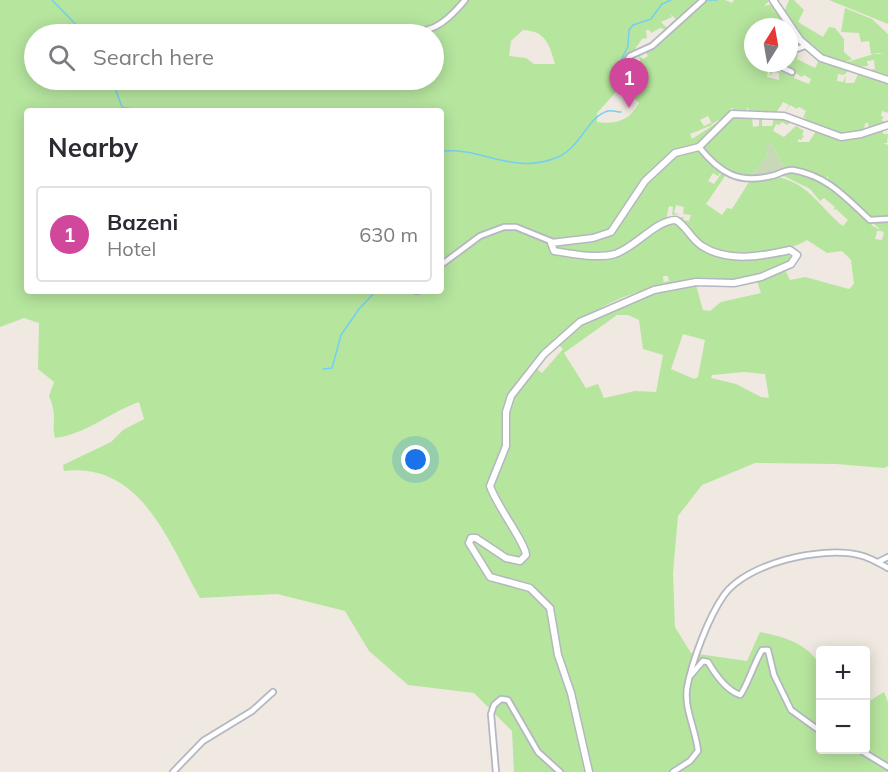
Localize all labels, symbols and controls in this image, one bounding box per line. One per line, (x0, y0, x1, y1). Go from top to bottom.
north arrow (744, 18, 798, 72)
search box (24, 24, 444, 90)
icon: search (45, 41, 78, 74)
text: Search here (93, 43, 214, 71)
pin: 1 (610, 58, 648, 108)
text: Nearby (48, 131, 138, 164)
text: Bazeni (107, 208, 178, 236)
text: 1 (64, 222, 76, 247)
text: 630 m (359, 222, 418, 247)
text: Hotel (107, 236, 156, 261)
your location (401, 445, 430, 474)
map controls (816, 646, 870, 754)
button: + (816, 646, 870, 700)
button: − (816, 700, 870, 754)

